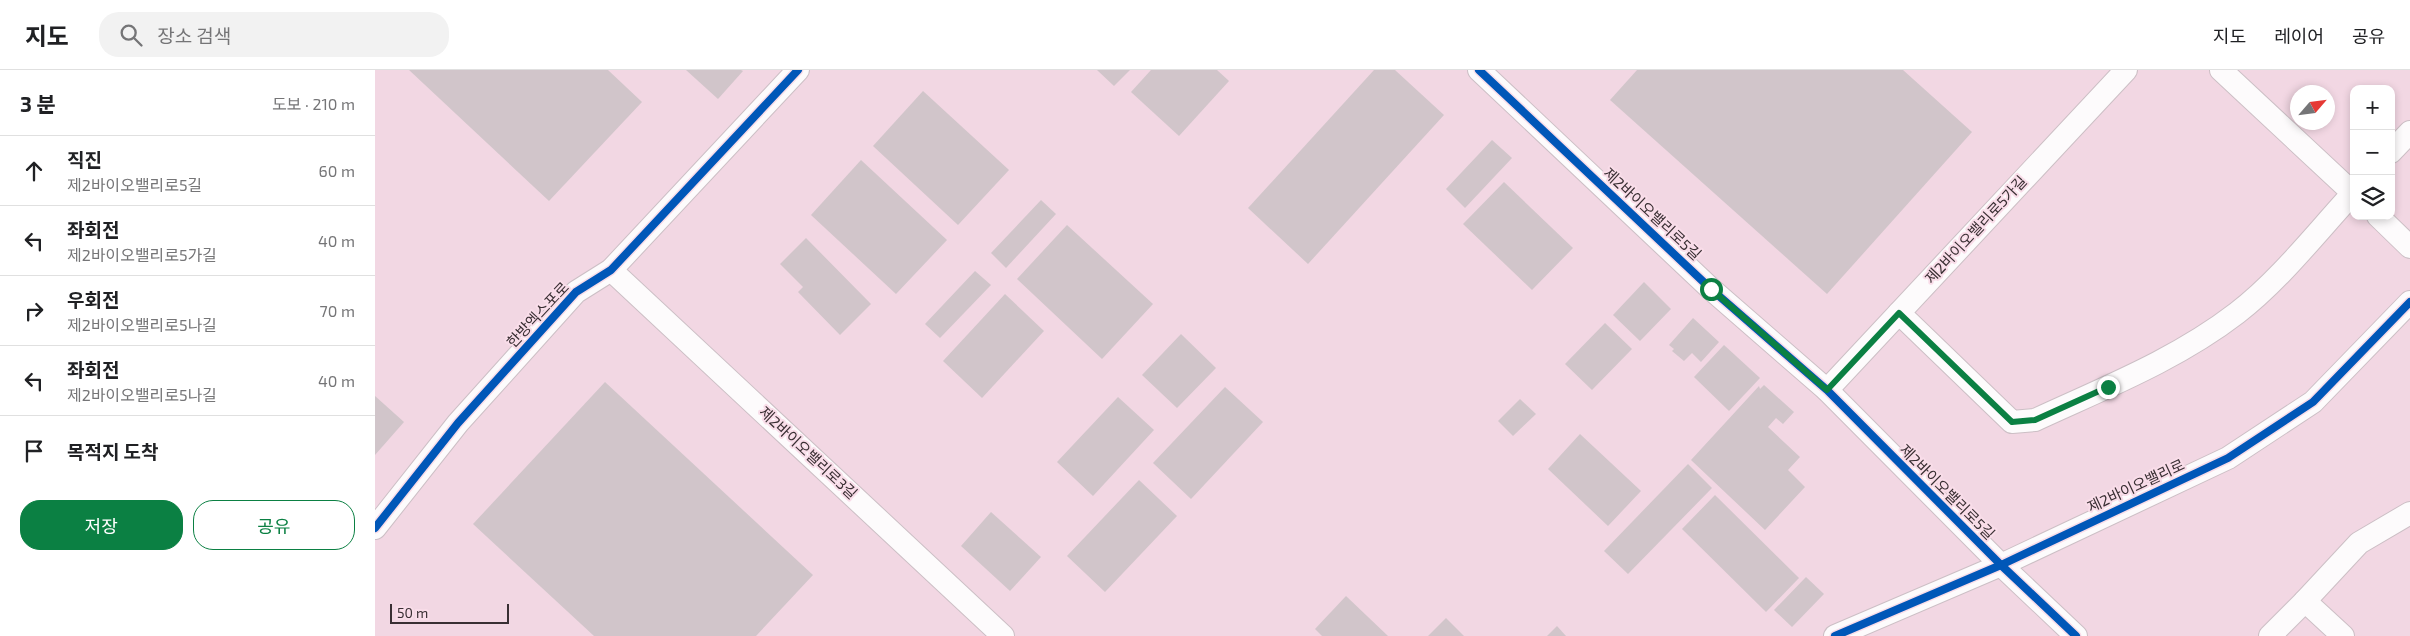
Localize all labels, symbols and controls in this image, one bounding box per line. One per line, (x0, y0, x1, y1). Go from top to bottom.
search box (99, 12, 449, 57)
text: 지도 (25, 21, 69, 50)
icon: search (117, 21, 145, 49)
text: 장소 검색 (157, 24, 231, 47)
text: 지도 (2213, 25, 2246, 47)
text: 레이어 (2274, 25, 2324, 47)
text: 공유 (2352, 25, 2385, 47)
north arrow (2290, 85, 2335, 130)
map controls (2350, 85, 2395, 220)
button: + (2350, 85, 2395, 130)
text: 3 분 (20, 91, 56, 116)
text: 도보 · 210 m (272, 94, 355, 113)
button: − (2350, 130, 2395, 175)
text: 직진 (67, 148, 102, 171)
icon: ahead (20, 157, 48, 185)
text: 60 m (319, 161, 355, 180)
street label: 제2바이오밸리로5길 (1600, 163, 1705, 263)
street label: 제2바이오밸리로5가길 (1921, 172, 2030, 287)
text: 제2바이오밸리로5길 (67, 175, 202, 194)
button: layers (2350, 175, 2395, 220)
text: 좌회전 (67, 218, 119, 241)
icon: left (20, 227, 48, 255)
text: 40 m (318, 231, 355, 250)
text: 제2바이오밸리로5가길 (67, 245, 217, 264)
street label: 한방엑스포로 (502, 278, 572, 351)
route start (1700, 278, 1723, 301)
text: 우회전 (67, 288, 119, 311)
icon: right (20, 297, 48, 325)
text: 70 m (320, 301, 355, 320)
text: 제2바이오밸리로5나길 (67, 315, 217, 334)
text: 좌회전 (67, 358, 119, 381)
icon: left (20, 367, 48, 395)
text: 40 m (318, 371, 355, 390)
route end (2097, 376, 2120, 399)
text: 제2바이오밸리로5나길 (67, 385, 217, 404)
street label: 제2바이오밸리로3길 (756, 402, 861, 502)
icon: arrive (20, 437, 48, 465)
text: 목적지 도착 (67, 440, 159, 463)
street label: 제2바이오밸리로5길 (1896, 440, 1999, 543)
street label: 제2바이오밸리로 (2084, 455, 2187, 515)
button: 저장 (20, 500, 183, 550)
button: 공유 (193, 500, 355, 550)
scale bar (390, 601, 509, 624)
text: 50 m (397, 604, 428, 621)

